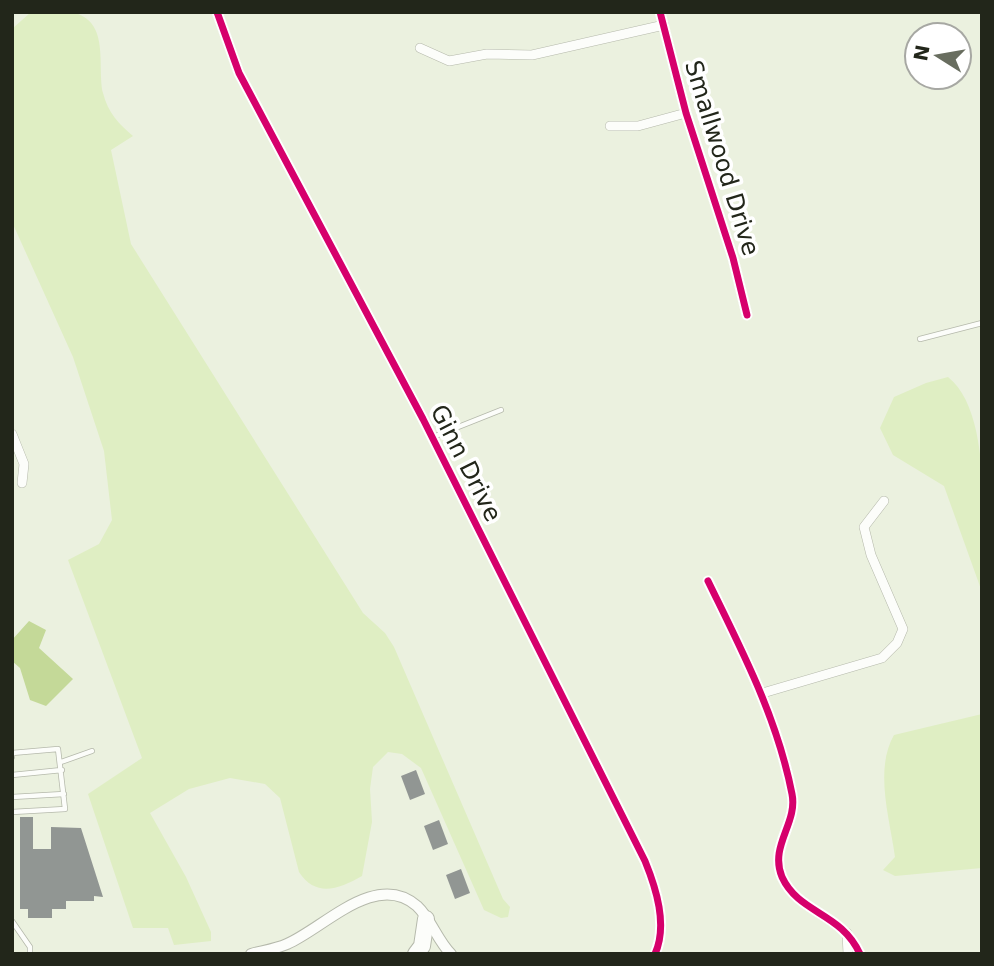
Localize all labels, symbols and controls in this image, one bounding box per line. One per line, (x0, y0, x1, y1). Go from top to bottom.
north arrow (903, 21, 973, 91)
text: N (909, 43, 934, 63)
street label: Smallwood Drive (679, 57, 765, 259)
street label: Ginn Drive (425, 400, 507, 526)

